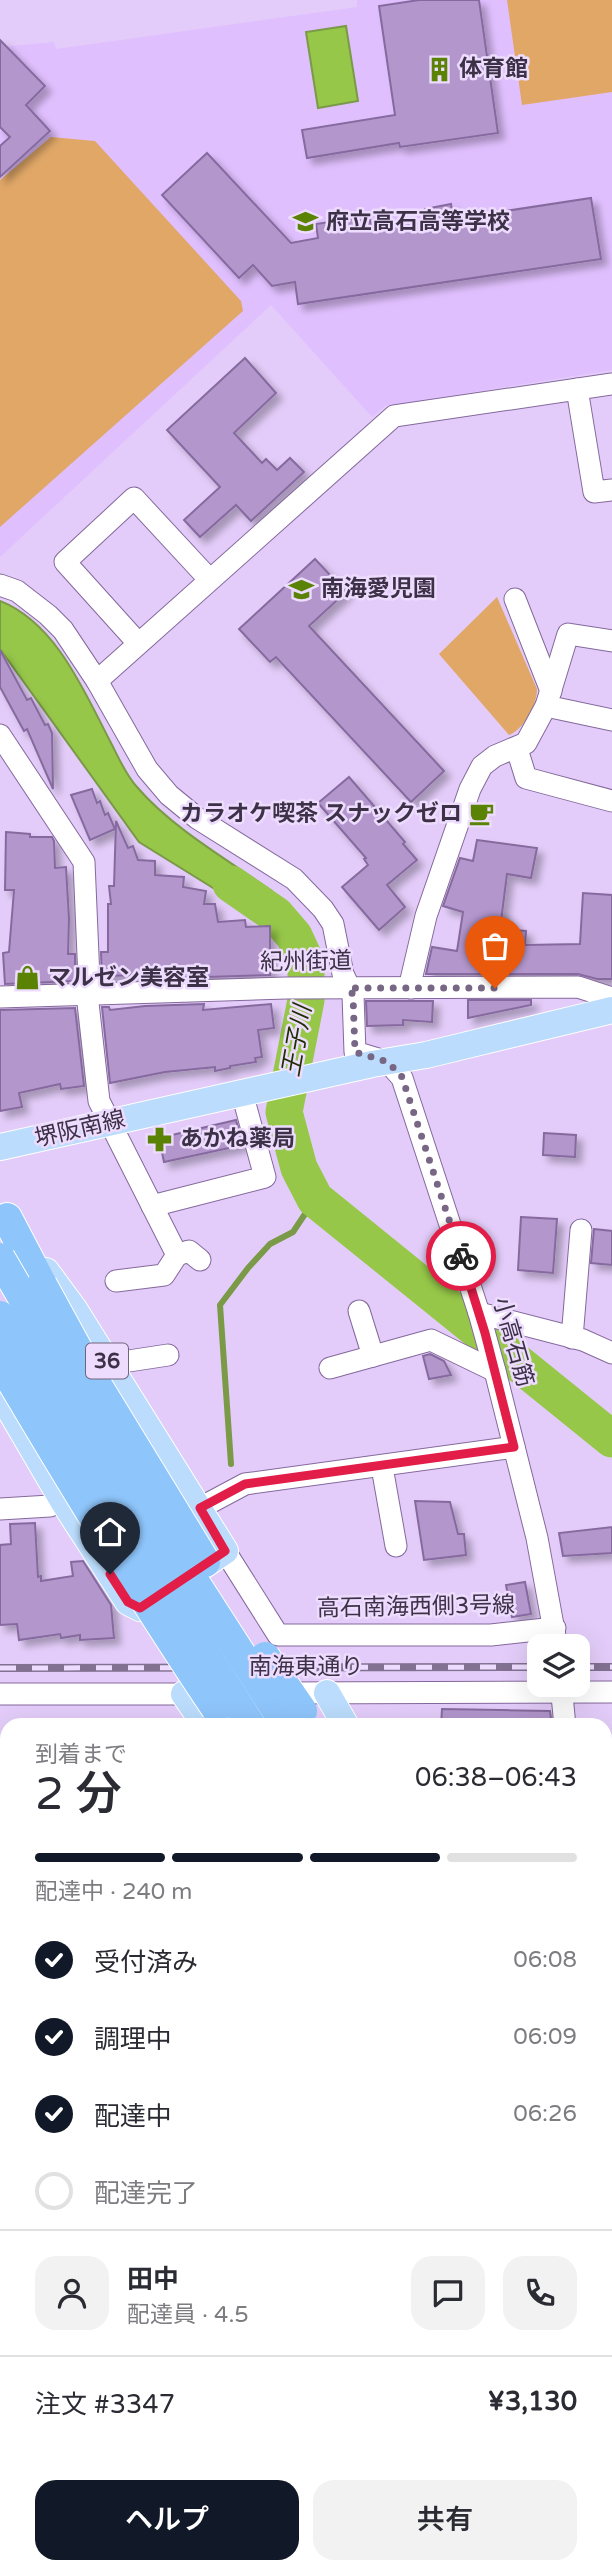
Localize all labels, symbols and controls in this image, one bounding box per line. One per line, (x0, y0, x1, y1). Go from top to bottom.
building icon: 体育館 (425, 55, 453, 83)
place label: 体育館 (459, 55, 528, 83)
school or university icon: 府立高石高等学校 (292, 208, 320, 236)
place label: 府立高石高等学校 (326, 208, 510, 236)
school or university icon: 南海愛児園 (287, 575, 315, 603)
place label: 南海愛児園 (321, 575, 436, 603)
place label: カラオケ喫茶 スナックゼロ (180, 800, 462, 828)
cafe icon: カラオケ喫茶 スナックゼロ (468, 800, 496, 828)
pin (465, 916, 525, 988)
icon: bag (476, 927, 514, 965)
street label: 紀州街道 (260, 947, 352, 977)
shop icon: マルゼン美容室 (14, 964, 42, 992)
place label: マルゼン美容室 (48, 964, 209, 992)
water label: 王子川 (276, 1000, 318, 1079)
street label: 堺阪南線 (32, 1105, 128, 1153)
pharmacy icon: あかね薬局 (146, 1125, 174, 1153)
place label: あかね薬局 (180, 1125, 295, 1153)
courier (426, 1221, 496, 1291)
icon: bike (442, 1237, 480, 1275)
street label: 小高石筋 (487, 1294, 539, 1390)
road number: 36 (86, 1344, 128, 1378)
pin (80, 1502, 140, 1574)
icon: home (91, 1513, 129, 1551)
street label: 高石南海西側3号線 (317, 1591, 515, 1623)
map controls (527, 1634, 590, 1697)
button: layers (527, 1634, 590, 1697)
street label: 南海東通り (249, 1653, 364, 1681)
text: 到着まで (35, 1741, 127, 1769)
text: 06:38–06:43 (415, 1762, 577, 1793)
text: 2 分 (35, 1767, 122, 1822)
text: 配達中 · 240 m (35, 1878, 192, 1906)
icon: check (35, 1941, 73, 1979)
text: 06:08 (513, 1946, 577, 1974)
text: 受付済み (94, 1947, 198, 1978)
icon: check (35, 2018, 73, 2056)
text: 06:09 (513, 2023, 577, 2051)
text: 調理中 (94, 2024, 172, 2055)
icon: check (35, 2095, 73, 2133)
text: 06:26 (513, 2100, 577, 2128)
text: 配達中 (94, 2101, 172, 2132)
text: 配達完了 (94, 2178, 198, 2209)
button: person (35, 2256, 109, 2330)
button: chat (411, 2256, 485, 2330)
button: phone (503, 2256, 577, 2330)
text: 田中 (127, 2264, 179, 2295)
text: 配達員 · 4.5 (127, 2301, 249, 2329)
text: ¥3,130 (488, 2386, 577, 2417)
text: 注文 #3347 (35, 2389, 175, 2420)
button: ヘルプ (35, 2480, 299, 2560)
button: 共有 (313, 2480, 577, 2560)

